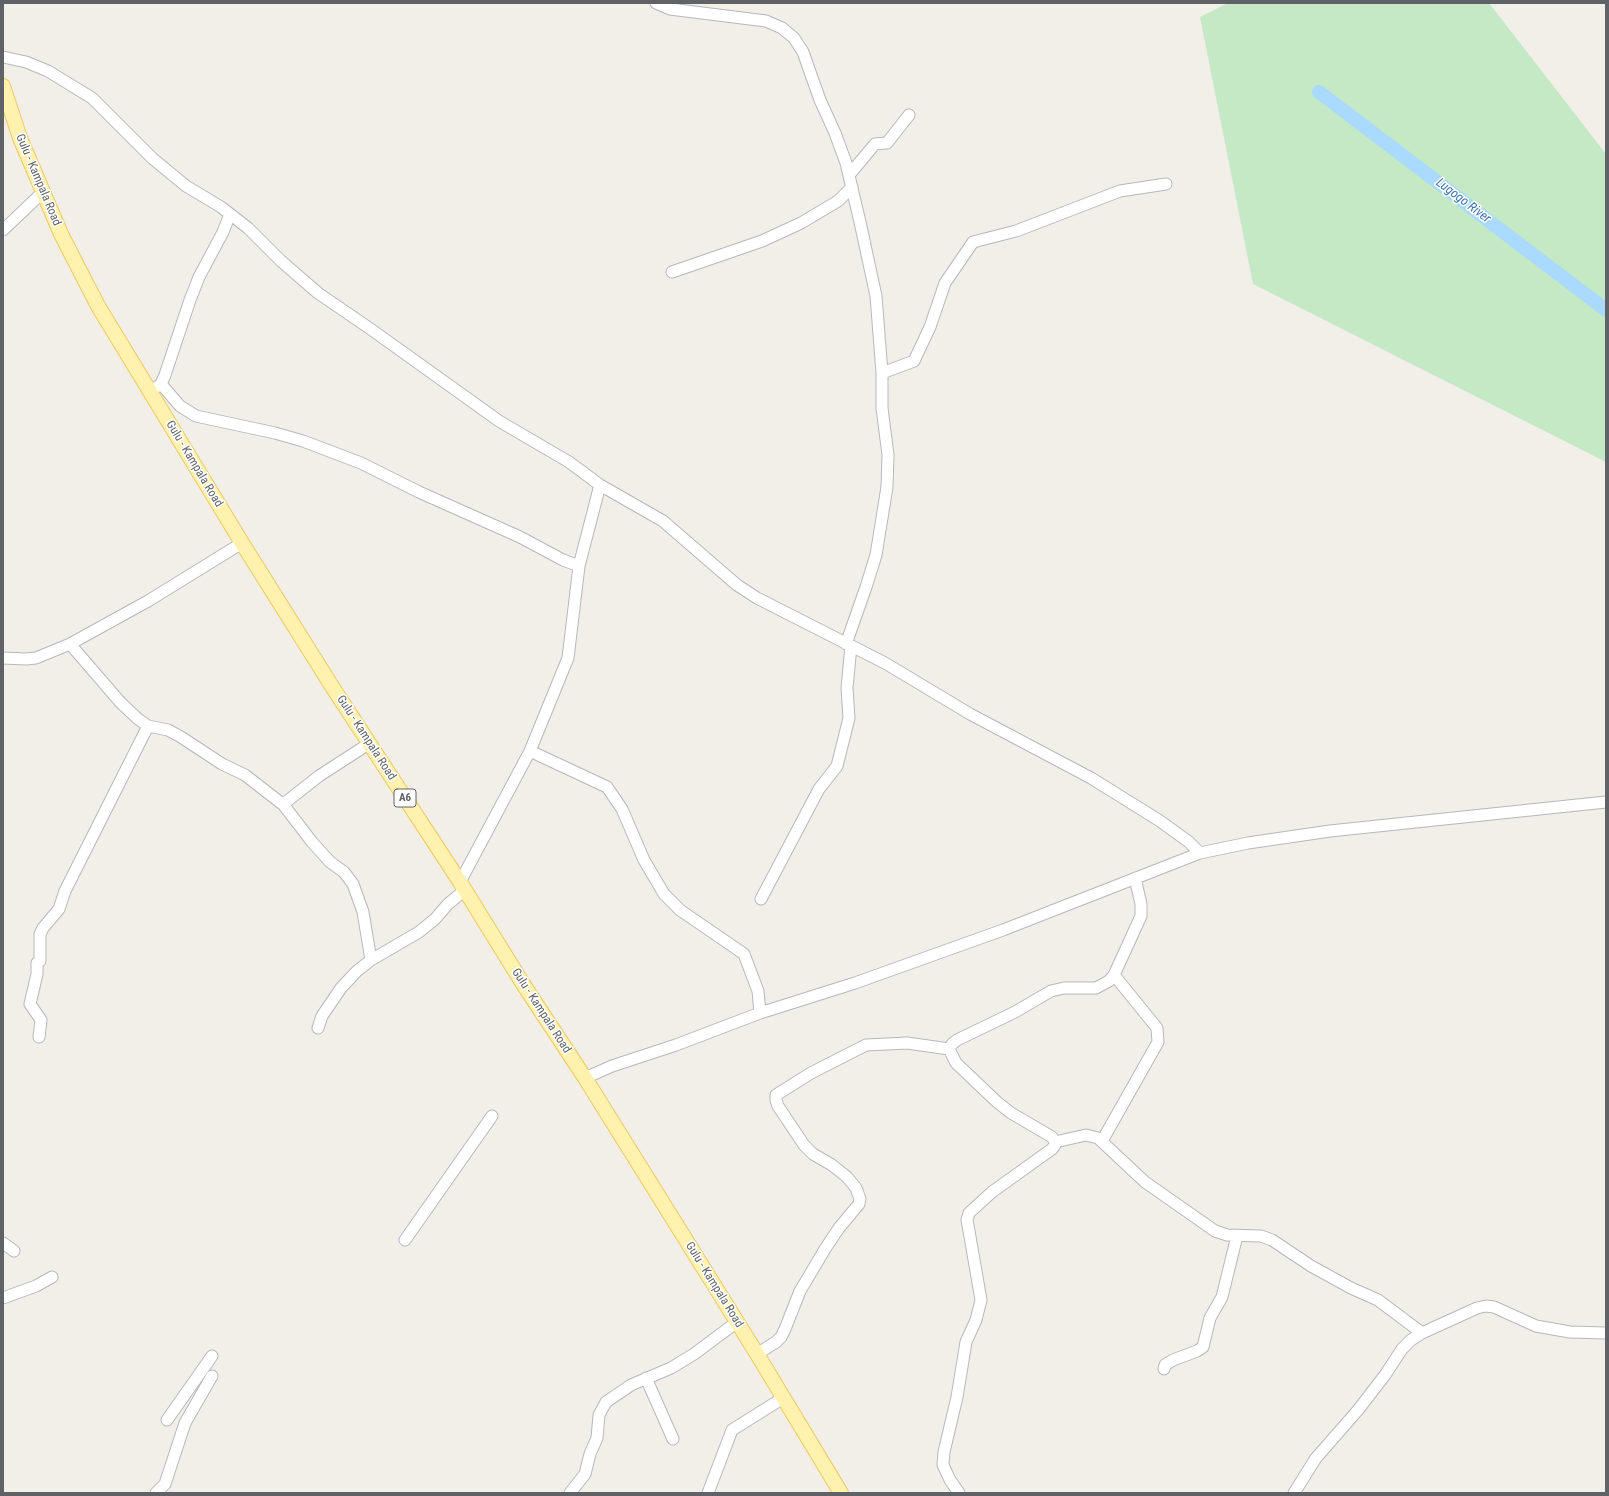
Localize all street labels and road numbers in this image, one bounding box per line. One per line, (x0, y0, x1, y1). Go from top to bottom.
street label: Gulu - Kampala Road (12, 132, 64, 228)
street label: Gulu - Kampala Road (163, 418, 225, 510)
street label: Gulu - Kampala Road (333, 693, 399, 783)
road number: A6 (394, 789, 416, 807)
street label: Gulu - Kampala Road (508, 966, 574, 1056)
street label: Gulu - Kampala Road (682, 1240, 746, 1330)

